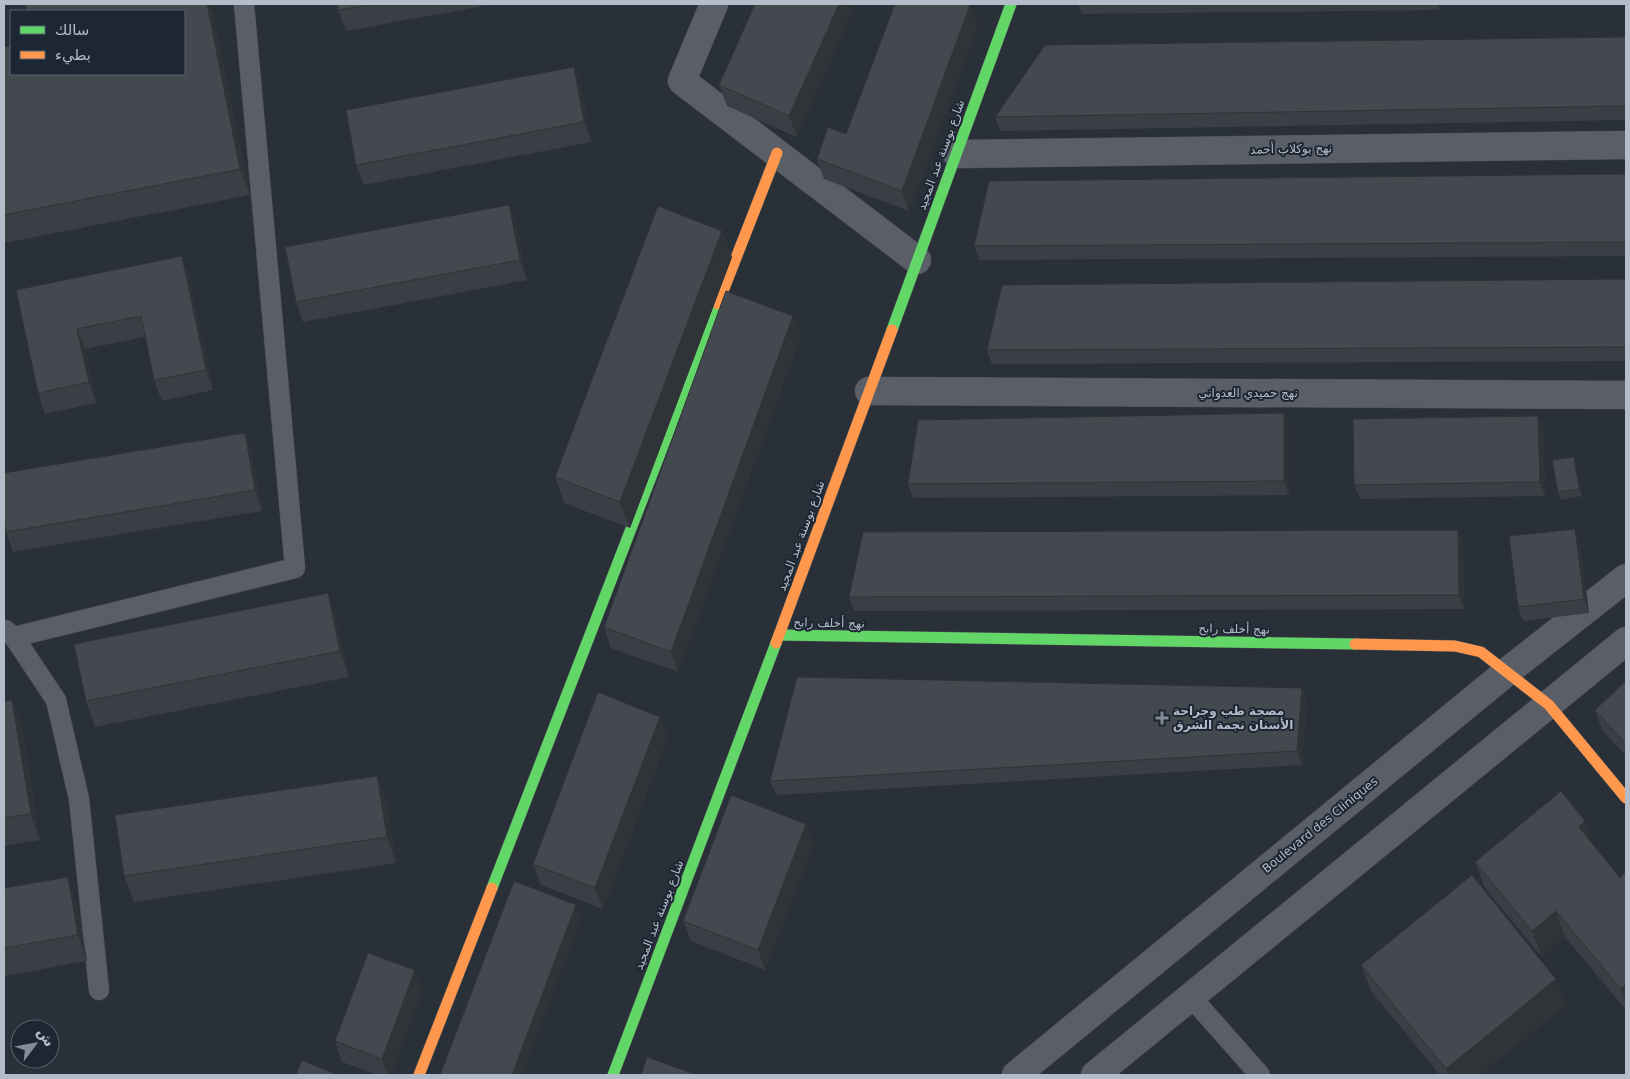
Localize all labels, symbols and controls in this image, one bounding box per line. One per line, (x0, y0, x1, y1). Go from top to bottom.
legend (10, 10, 185, 75)
text: سالك (55, 21, 89, 39)
text: بطيء (55, 46, 91, 65)
street label: شارع بوسنة عبد المجيد (915, 98, 968, 212)
street label: نهج بوكلاب أحمد (1250, 140, 1332, 158)
street label: نهج حميدي العدواني (1198, 386, 1298, 401)
street label: شارع بوسنة عبد المجيد (775, 479, 828, 593)
street label: نهج أخلف رابح (793, 614, 865, 632)
street label: نهج أخلف رابح (1198, 620, 1270, 638)
place label: مصحة طب وجراحة الأسنان نجمة الشرق (1173, 704, 1293, 732)
marker: مصحة طب وجراحة الأسنان نجمة الشرق (1155, 711, 1169, 725)
street label: Boulevard des Cliniques (1259, 774, 1381, 876)
street label: شارع بوسنة عبد المجيد (632, 858, 687, 972)
north arrow (10, 1019, 60, 1069)
text: ش (34, 1025, 58, 1050)

